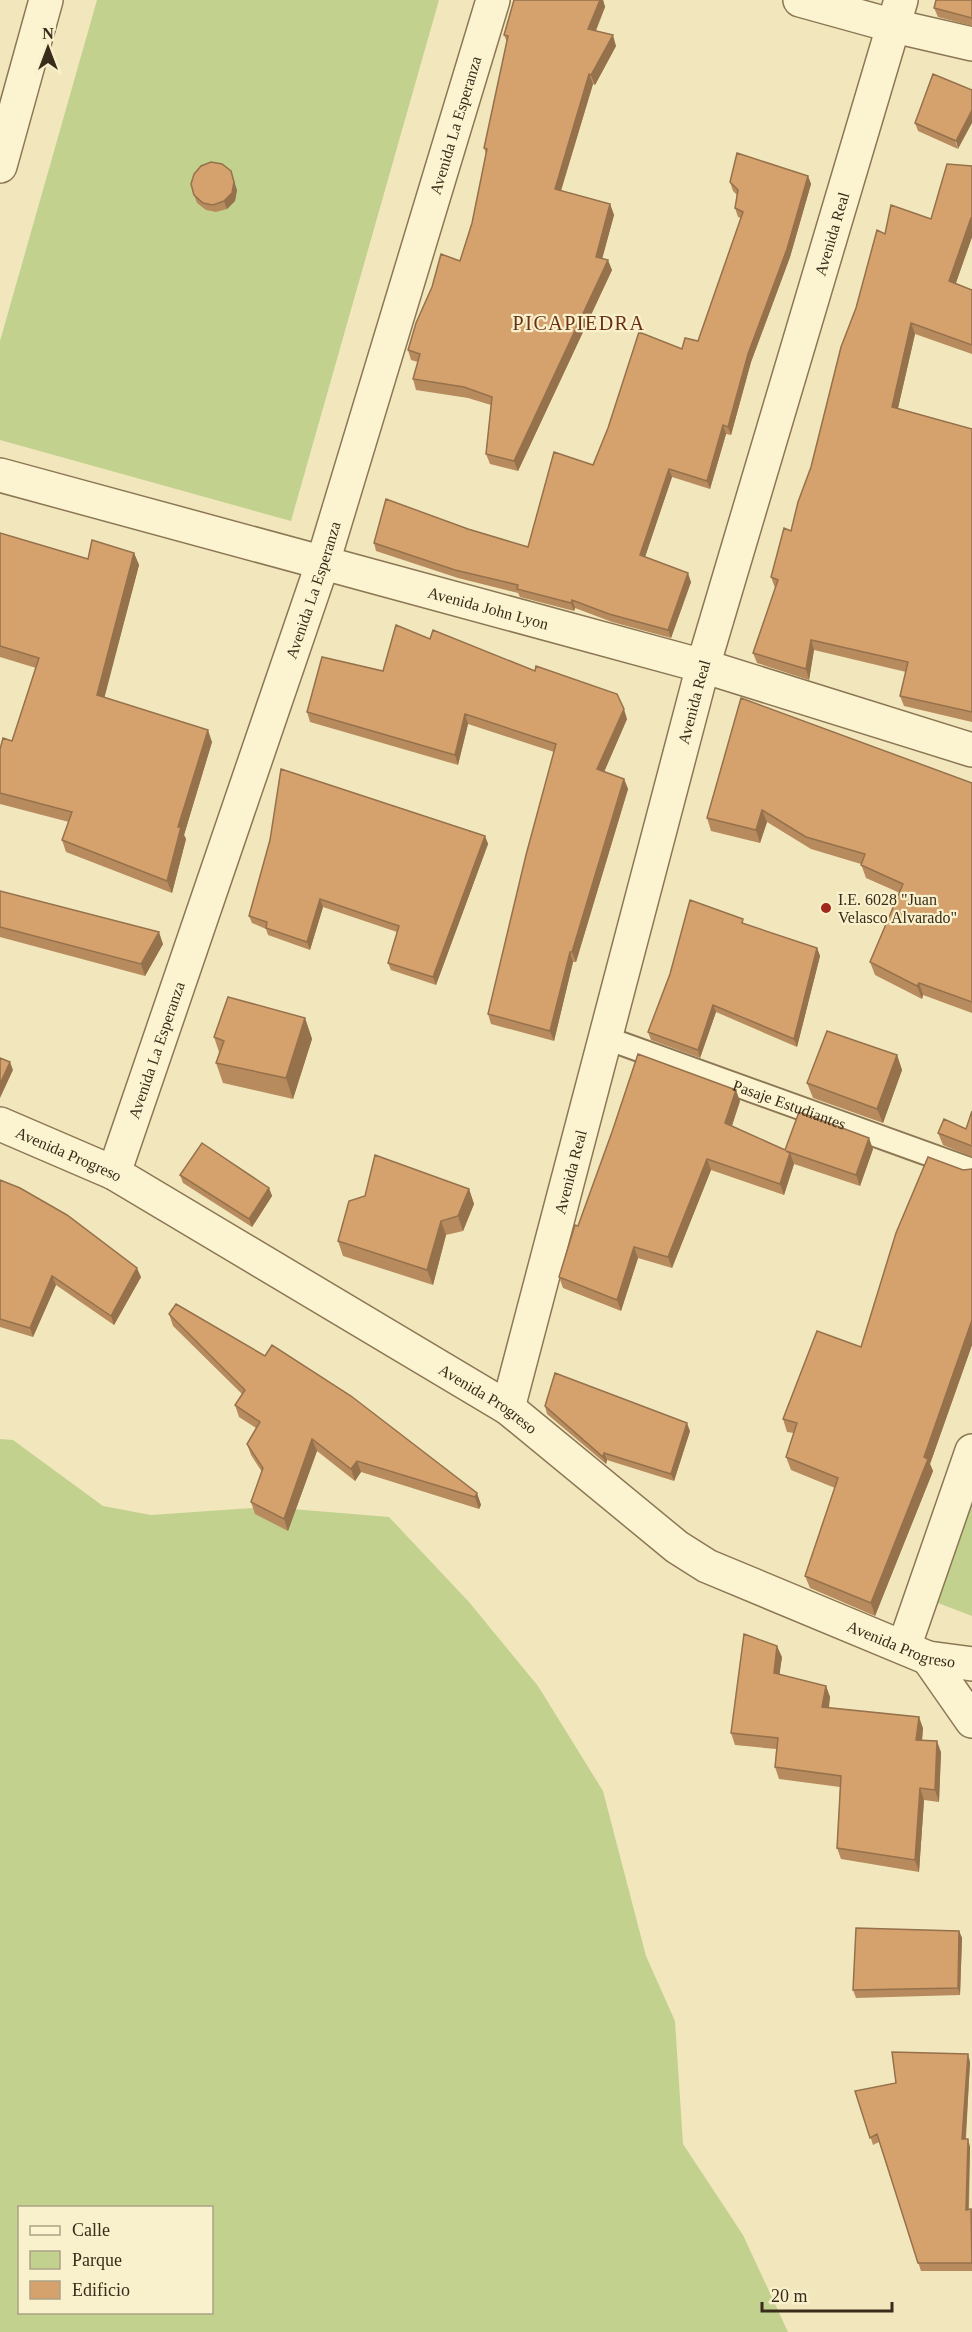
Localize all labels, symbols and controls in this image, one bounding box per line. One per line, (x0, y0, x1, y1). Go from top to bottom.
north arrow (18, 18, 78, 78)
text: N (42, 25, 54, 42)
street label: Avenida La Esperanza (426, 54, 484, 197)
street label: Avenida Real (811, 190, 852, 278)
district label: PICAPIEDRA (513, 312, 645, 334)
street label: Avenida La Esperanza (282, 519, 343, 661)
street label: Avenida John Lyon (426, 583, 550, 632)
street label: Avenida Real (674, 657, 713, 746)
place label: I.E. 6028 "Juan Velasco Alvarado" (838, 891, 957, 926)
marker: I.E. 6028 "Juan Velasco Alvarado" (819, 901, 833, 915)
street label: Avenida La Esperanza (125, 979, 187, 1121)
street label: Pasaje Estudiantes (731, 1076, 848, 1132)
street label: Avenida Progreso (13, 1123, 125, 1184)
street label: Avenida Real (551, 1128, 589, 1216)
street label: Avenida Progreso (436, 1360, 541, 1437)
street label: Avenida Progreso (845, 1617, 956, 1670)
legend (18, 2206, 213, 2314)
text: Calle (72, 2220, 110, 2240)
text: Parque (72, 2250, 122, 2270)
scale bar (762, 2275, 892, 2313)
text: Edificio (72, 2280, 130, 2300)
text: 20 m (771, 2286, 808, 2306)

